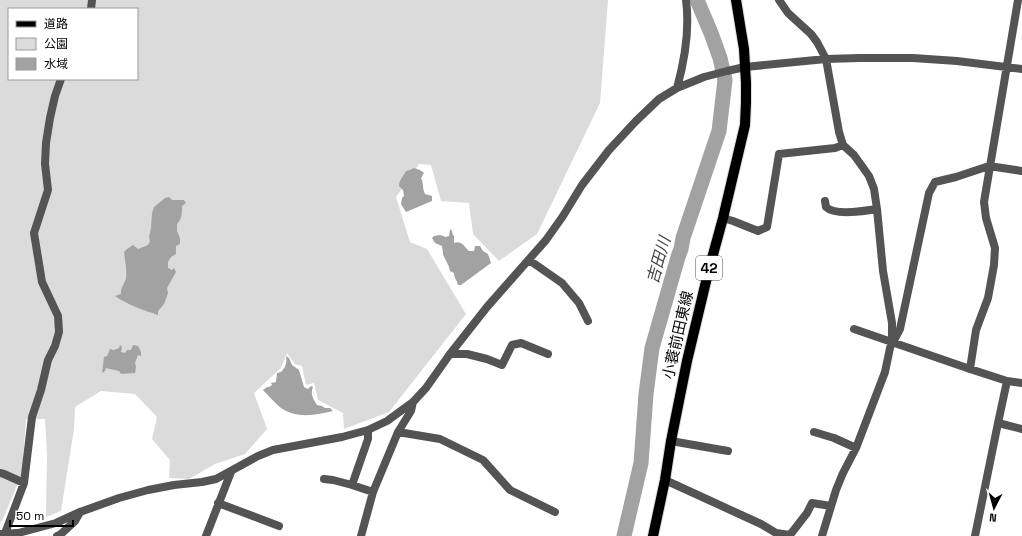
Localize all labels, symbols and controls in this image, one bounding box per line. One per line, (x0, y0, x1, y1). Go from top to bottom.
legend (8, 8, 138, 80)
text: 道路 (44, 16, 68, 32)
text: 公園 (44, 36, 68, 52)
text: 水域 (44, 56, 68, 72)
water label: 吉田川 (642, 232, 676, 286)
road number: 42 (696, 256, 722, 280)
street label: 小蓑前田東線 (658, 289, 697, 381)
north arrow (974, 488, 1014, 528)
scale bar (10, 502, 73, 528)
text: 50 m (16, 508, 44, 524)
text: N (989, 511, 997, 525)

